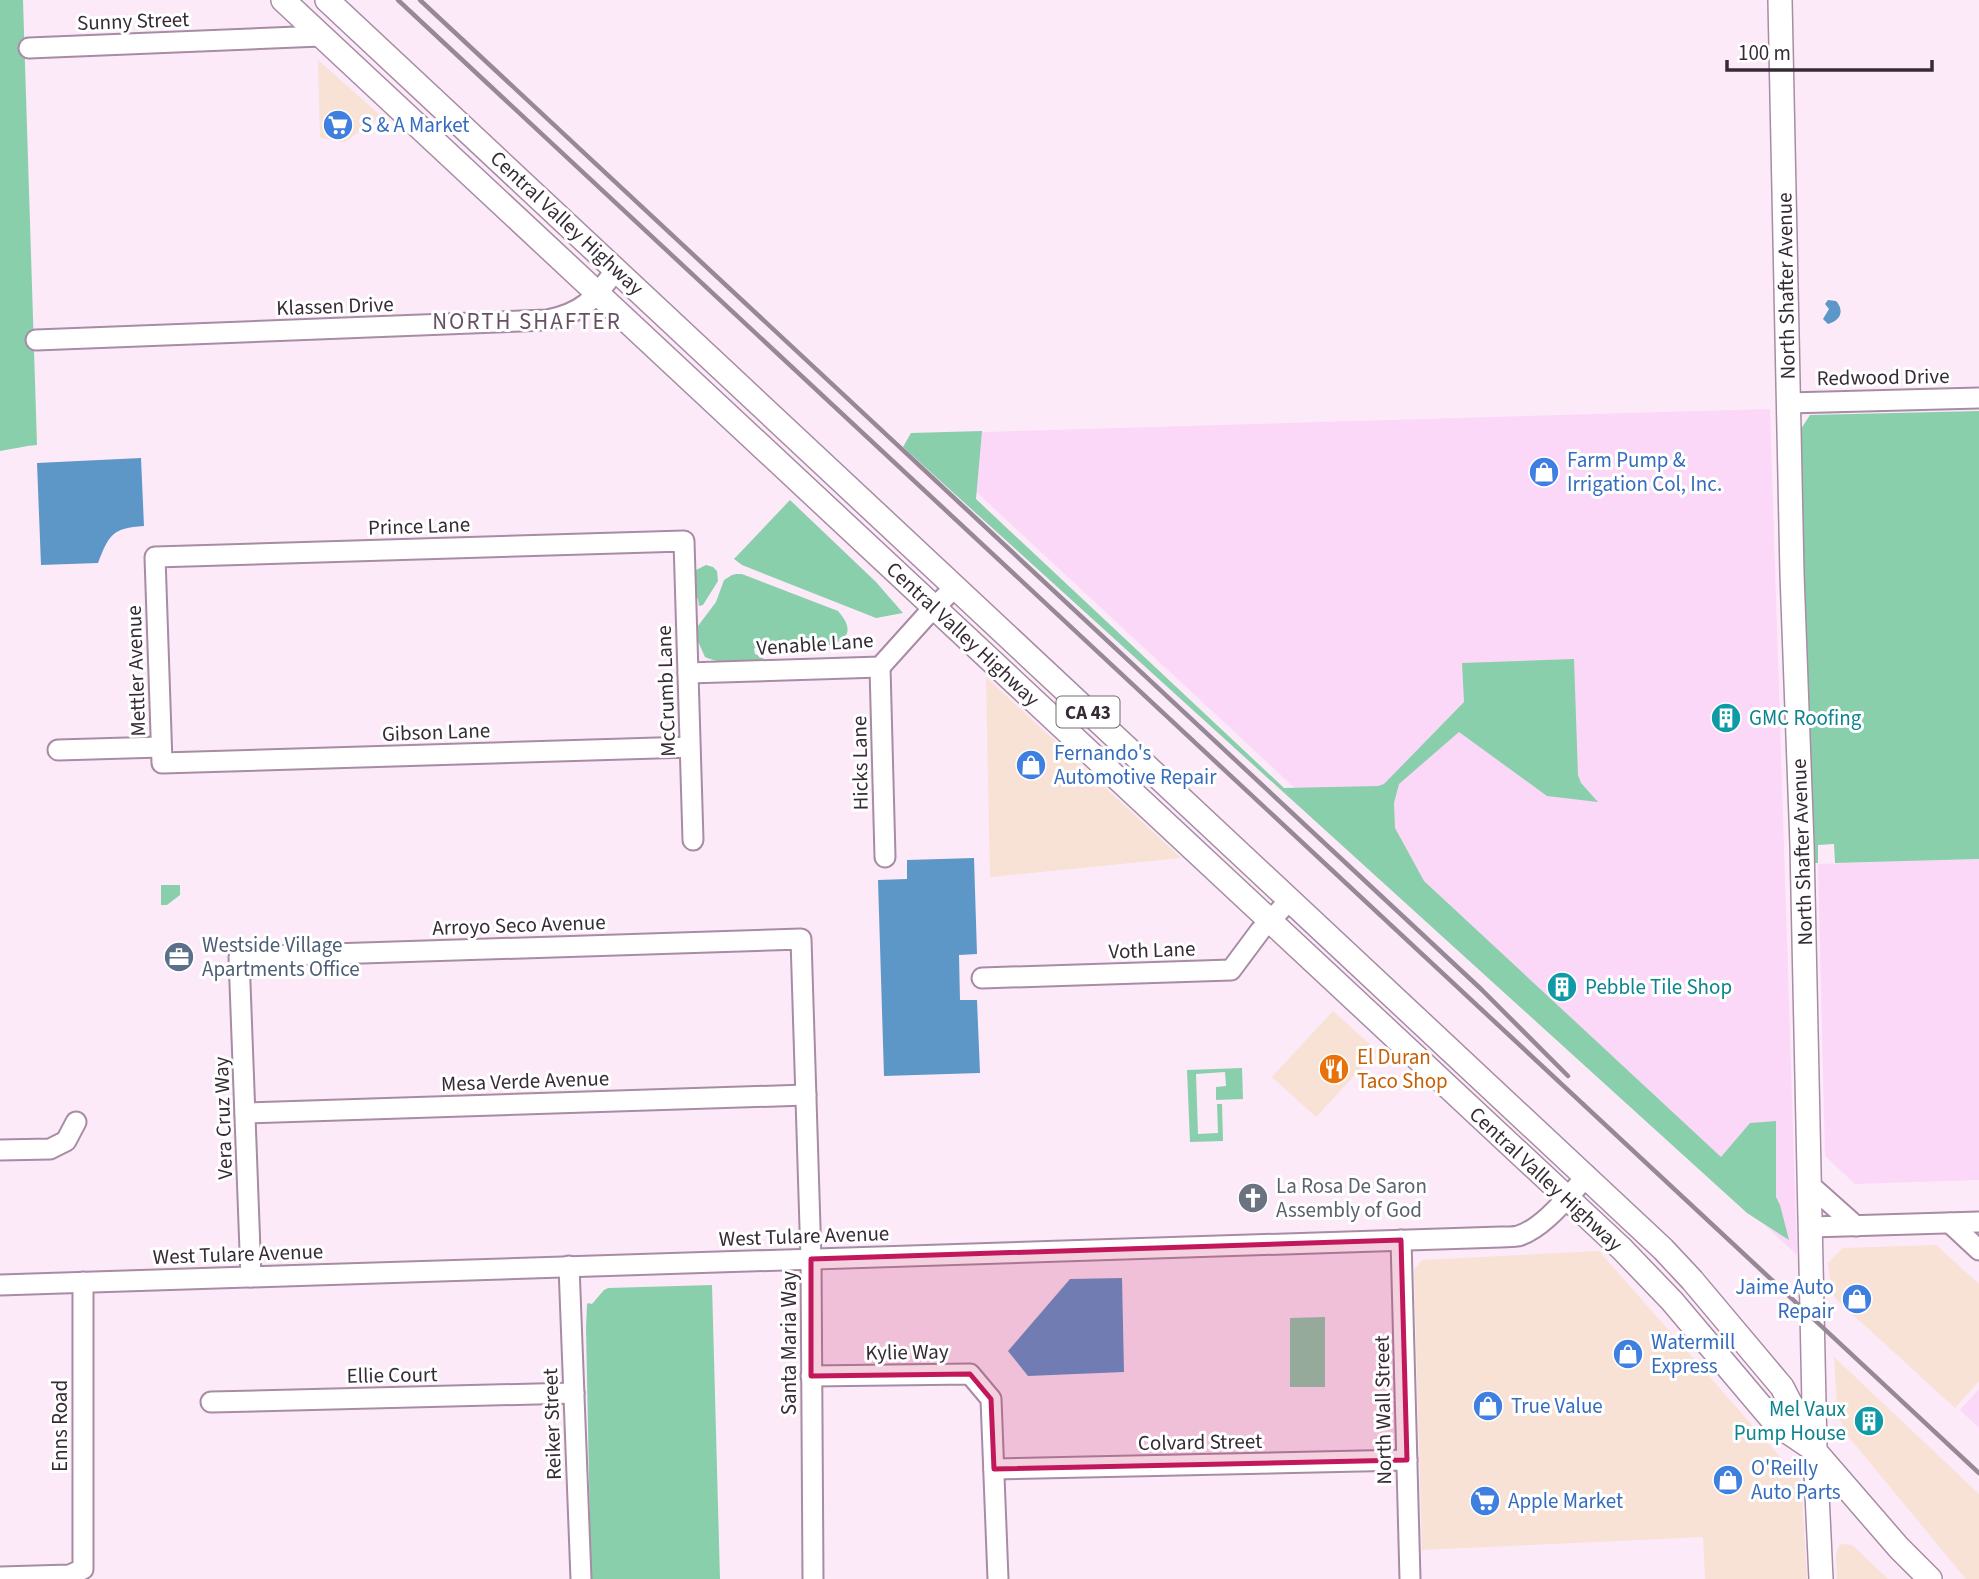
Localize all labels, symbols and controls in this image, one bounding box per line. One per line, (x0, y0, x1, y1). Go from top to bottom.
street label: Sunny Street (76, 4, 190, 38)
scale bar (1727, 28, 1932, 72)
text: 100 m (1738, 38, 1791, 68)
supermarket icon: S & A Market (321, 108, 355, 142)
place label: S & A Market (361, 110, 469, 140)
street label: Central Valley Highway (484, 144, 651, 302)
street label: North Shafter Avenue (1769, 192, 1803, 380)
street label: Klassen Drive (276, 289, 394, 323)
district label: NORTH SHAFTER (432, 305, 622, 338)
street label: Redwood Drive (1816, 361, 1950, 393)
place label: Farm Pump & Irrigation Col, Inc. (1567, 445, 1722, 499)
shop icon: Farm Pump & Irrigation Col, Inc. (1527, 455, 1561, 489)
street label: Prince Lane (367, 509, 471, 543)
street label: Central Valley Highway (880, 555, 1047, 713)
street label: Mettler Avenue (119, 605, 153, 737)
street label: McCrumb Lane (649, 625, 683, 757)
street label: Venable Lane (755, 625, 875, 663)
road number: CA 43 (1056, 696, 1120, 727)
building icon: GMC Roofing (1709, 701, 1743, 735)
place label: GMC Roofing (1749, 703, 1862, 733)
street label: Gibson Lane (381, 715, 491, 749)
street label: Hicks Lane (844, 715, 876, 811)
place label: Fernando's Automotive Repair (1054, 738, 1217, 792)
shop icon: Fernando's Automotive Repair (1014, 748, 1048, 782)
street label: North Shafter Avenue (1784, 758, 1820, 946)
street label: Arroyo Seco Avenue (432, 907, 606, 943)
place label: Westside Village Apartments Office (202, 930, 360, 984)
street label: Voth Lane (1108, 933, 1196, 967)
office icon: Westside Village Apartments Office (162, 940, 196, 974)
building icon: Pebble Tile Shop (1545, 970, 1579, 1004)
place label: Pebble Tile Shop (1585, 972, 1732, 1002)
place label: El Duran Taco Shop (1357, 1042, 1448, 1096)
restaurant icon: El Duran Taco Shop (1317, 1052, 1351, 1086)
street label: Vera Cruz Way (206, 1056, 240, 1180)
street label: Mesa Verde Avenue (440, 1063, 610, 1099)
street label: Central Valley Highway (1463, 1100, 1630, 1258)
place label: La Rosa De Saron Assembly of God (1276, 1171, 1427, 1225)
church icon: La Rosa De Saron Assembly of God (1236, 1181, 1270, 1215)
street label: West Tulare Avenue (718, 1218, 890, 1254)
street label: West Tulare Avenue (152, 1236, 324, 1272)
street label: Santa Maria Way (774, 1271, 804, 1415)
place label: Jaime Auto Repair (1735, 1272, 1835, 1326)
shop icon: Jaime Auto Repair (1840, 1282, 1874, 1316)
place label: Watermill Express (1651, 1327, 1735, 1381)
street label: North Wall Street (1367, 1335, 1399, 1485)
street label: Kylie Way (865, 1336, 949, 1368)
shop icon: Watermill Express (1611, 1337, 1645, 1371)
street label: Ellie Court (346, 1359, 438, 1391)
street label: Reiker Street (535, 1368, 569, 1480)
street label: Enns Road (45, 1380, 75, 1472)
shop icon: True Value (1471, 1389, 1505, 1423)
place label: True Value (1511, 1391, 1603, 1421)
place label: Mel Vaux Pump House (1734, 1394, 1847, 1448)
building icon: Mel Vaux Pump House (1852, 1404, 1886, 1438)
street label: Colvard Street (1138, 1426, 1262, 1458)
place label: O'Reilly Auto Parts (1751, 1453, 1841, 1507)
shop icon: O'Reilly Auto Parts (1711, 1463, 1745, 1497)
supermarket icon: Apple Market (1468, 1484, 1502, 1518)
place label: Apple Market (1508, 1486, 1623, 1516)

